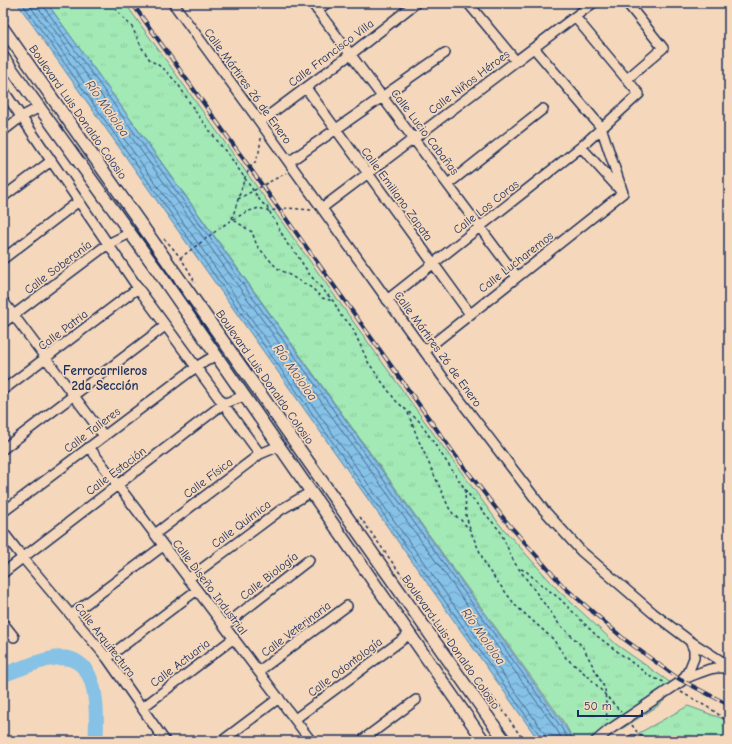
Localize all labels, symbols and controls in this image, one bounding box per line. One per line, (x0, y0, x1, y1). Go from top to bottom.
street label: Calle Francisco Villa (286, 16, 376, 90)
street label: Calle Mártires 26 de Enero (201, 25, 295, 147)
street label: Boulevard Luis Donaldo Colosio (26, 42, 130, 182)
street label: Calle Niños Héroes (426, 47, 512, 117)
water label: Río Mololoa (83, 77, 133, 140)
street label: Calle Lucio Cabañas (388, 86, 462, 178)
street label: Calle Emiliano Zapata (358, 144, 436, 244)
street label: Calle Los Coras (450, 177, 522, 237)
street label: Calle Lucharemos (476, 228, 556, 296)
street label: Calle Soberanía (22, 237, 94, 297)
street label: Calle Mártires 26 de Enero (391, 288, 485, 410)
street label: Calle Patria (35, 307, 91, 353)
street label: Boulevard Luis Donaldo Colosio (213, 307, 317, 447)
water label: Río Mololoa (271, 341, 321, 404)
district label: Ferrocarrileros 2da Sección (63, 363, 148, 393)
street label: Calle Talleres (61, 404, 123, 456)
street label: Calle Estación (83, 444, 149, 498)
street label: Calle Física (181, 455, 235, 501)
street label: Calle Química (209, 497, 273, 551)
street label: Calle Diseño Industrial (170, 537, 250, 637)
street label: Calle Biología (237, 549, 301, 603)
street label: Boulevard Luis Donaldo Colosio (399, 572, 503, 712)
street label: Calle Veterinaria (258, 598, 334, 660)
street label: Calle Arquitectura (72, 600, 138, 680)
water label: Río Mololoa (459, 605, 509, 668)
street label: Calle Odontología (305, 634, 385, 700)
street label: Calle Actuaria (147, 636, 213, 690)
scale bar (578, 692, 642, 718)
text: 50 m (584, 699, 612, 713)

